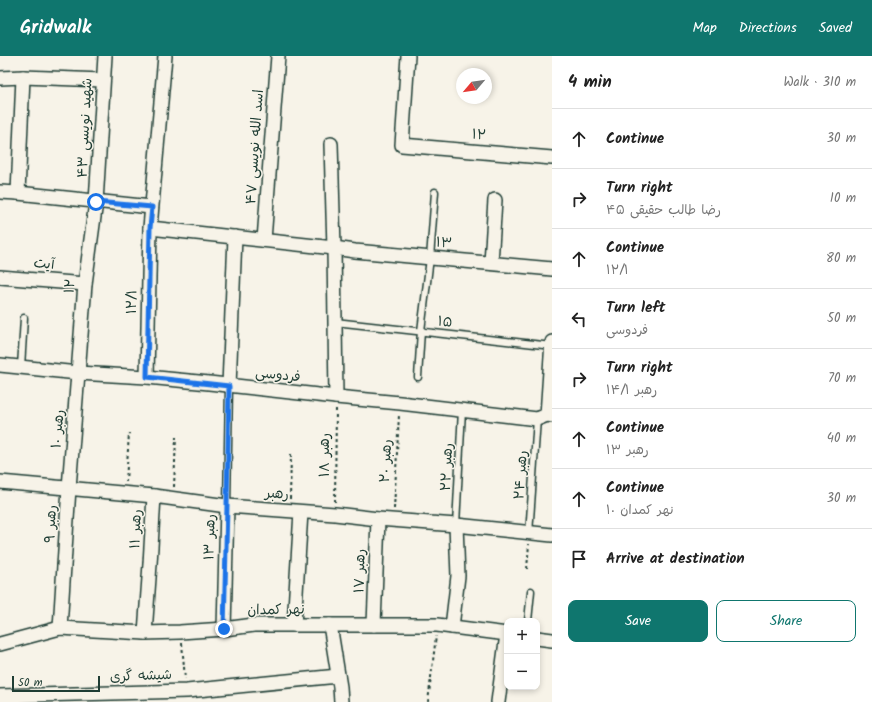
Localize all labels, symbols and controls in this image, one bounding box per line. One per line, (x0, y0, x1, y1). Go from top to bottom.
text: Gridwalk (20, 13, 91, 43)
text: Map (692, 17, 717, 39)
text: Directions (739, 17, 797, 39)
text: Saved (819, 17, 852, 39)
north arrow (456, 68, 492, 104)
text: 4 min (568, 69, 612, 96)
text: Walk · 310 m (783, 72, 856, 93)
street label: ۴۳ شهید نویسی (71, 77, 99, 179)
street label: ۴۷ اسد الله نویسی (240, 89, 270, 205)
street label: ۱۲ (471, 123, 487, 147)
text: Continue (606, 127, 664, 151)
icon: ahead (568, 128, 590, 150)
text: 30 m (827, 128, 856, 149)
text: Turn right (606, 176, 673, 200)
icon: right (568, 188, 590, 210)
text: 10 m (830, 188, 856, 209)
route start (87, 193, 105, 211)
text: ۴۵ رضا طالب حقیقی (606, 200, 721, 221)
street label: ۱۳ (435, 231, 453, 255)
text: Continue (606, 236, 664, 260)
icon: ahead (568, 248, 590, 270)
text: 80 m (826, 248, 856, 269)
street label: آیت (33, 252, 56, 276)
text: ۱۲/۱ (606, 260, 629, 281)
street label: ۱۲ (58, 278, 82, 294)
street label: ۱۲/۱ (121, 290, 143, 314)
text: Turn left (606, 296, 666, 320)
icon: left (568, 308, 590, 330)
text: 50 m (827, 308, 856, 329)
street label: ۱۵ (437, 310, 453, 334)
text: فردوسی (606, 320, 648, 341)
text: Turn right (606, 356, 673, 380)
street label: فردوسی (254, 362, 302, 388)
icon: right (568, 368, 590, 390)
text: 70 m (828, 368, 856, 389)
text: رهبر ۱۴/۱ (606, 380, 657, 401)
street label: رهبر ۱۰ (45, 409, 71, 449)
text: Continue (606, 416, 664, 440)
icon: ahead (568, 428, 590, 450)
text: 40 m (827, 428, 856, 449)
street label: رهبر ۱۸ (314, 433, 336, 477)
street label: رهبر ۲۰ (374, 439, 398, 483)
text: رهبر ۱۳ (606, 440, 649, 461)
street label: رهبر ۲۲ (435, 442, 459, 492)
street label: رهبر ۲۴ (508, 450, 534, 500)
text: Continue (606, 476, 664, 500)
street label: رهبر (263, 482, 290, 506)
icon: ahead (568, 488, 590, 510)
text: 30 m (827, 488, 856, 509)
text: نهر کمدان ۱۰ (606, 500, 673, 521)
street label: رهبر ۹ (39, 504, 63, 544)
street label: رهبر ۱۱ (124, 509, 148, 549)
street label: رهبر ۱۳ (198, 514, 222, 560)
text: Arrive at destination (606, 547, 745, 571)
street label: رهبر ۱۷ (348, 548, 372, 594)
icon: arrive (568, 548, 590, 570)
street label: نهر کمدان (247, 599, 305, 621)
button: Save (568, 600, 708, 642)
button: Share (716, 600, 856, 642)
map controls (504, 618, 540, 690)
button: + (504, 618, 540, 654)
route end (215, 620, 233, 638)
button: − (504, 654, 540, 690)
street label: شیشه گری (110, 664, 172, 688)
scale bar (12, 674, 100, 693)
text: 50 m (18, 674, 43, 692)

